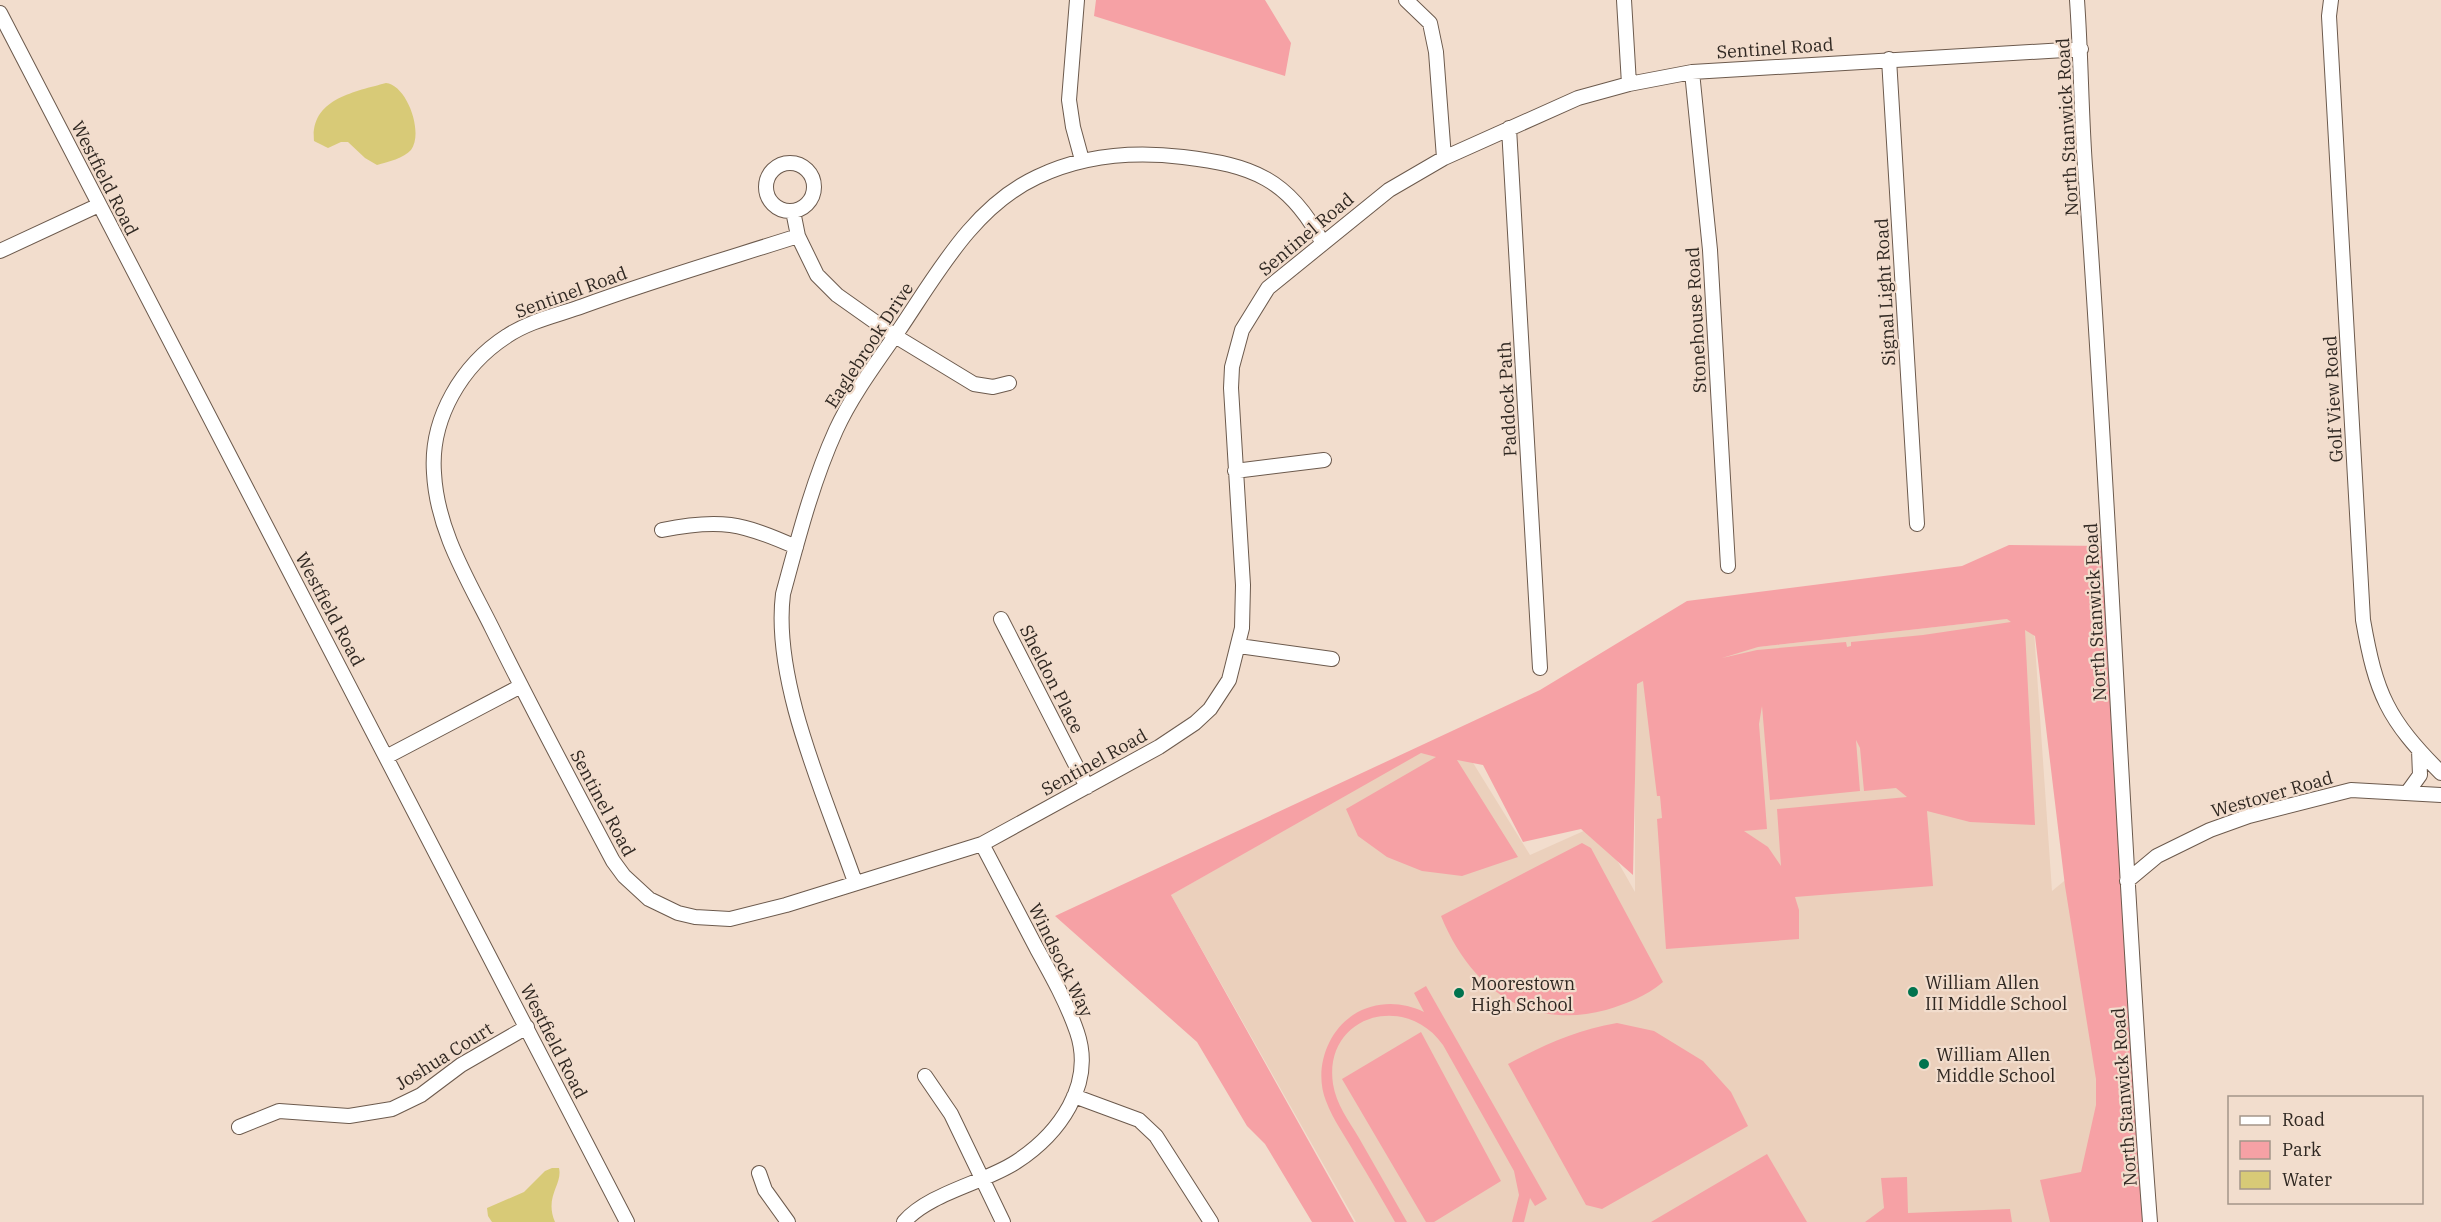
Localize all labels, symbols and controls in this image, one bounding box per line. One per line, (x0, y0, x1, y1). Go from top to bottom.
street label: Sentinel Road (1716, 32, 1834, 64)
street label: North Stanwick Road (2051, 37, 2083, 217)
street label: Westfield Road (66, 117, 144, 239)
street label: Sentinel Road (1254, 187, 1358, 281)
street label: Signal Light Road (1870, 218, 1900, 366)
street label: Stonehouse Road (1681, 246, 1711, 394)
street label: Sentinel Road (512, 261, 630, 323)
street label: Eaglebrook Drive (820, 278, 918, 412)
street label: Golf View Road (2318, 335, 2348, 463)
street label: Paddock Path (1493, 341, 1521, 457)
street label: North Stanwick Road (2079, 522, 2111, 702)
street label: Westfield Road (290, 548, 370, 670)
street label: Sheldon Place (1015, 621, 1089, 737)
street label: Sentinel Road (1037, 723, 1151, 801)
street label: Sentinel Road (565, 746, 641, 860)
street label: Westover Road (2209, 766, 2335, 822)
street label: Windsock Way (1023, 899, 1099, 1021)
place label: William Allen III Middle School (1925, 971, 2067, 1015)
place label: Moorestown High School (1471, 972, 1575, 1016)
street label: Westfield Road (515, 980, 593, 1102)
marker: William Allen III Middle School (1906, 985, 1920, 999)
marker: Moorestown High School (1452, 986, 1466, 1000)
street label: North Stanwick Road (2106, 1007, 2142, 1187)
street label: Joshua Court (391, 1017, 497, 1095)
place label: William Allen Middle School (1936, 1043, 2055, 1087)
marker: William Allen Middle School (1917, 1057, 1931, 1071)
legend (2228, 1096, 2423, 1204)
text: Road (2282, 1108, 2325, 1131)
text: Park (2282, 1138, 2322, 1161)
text: Water (2282, 1168, 2332, 1191)

